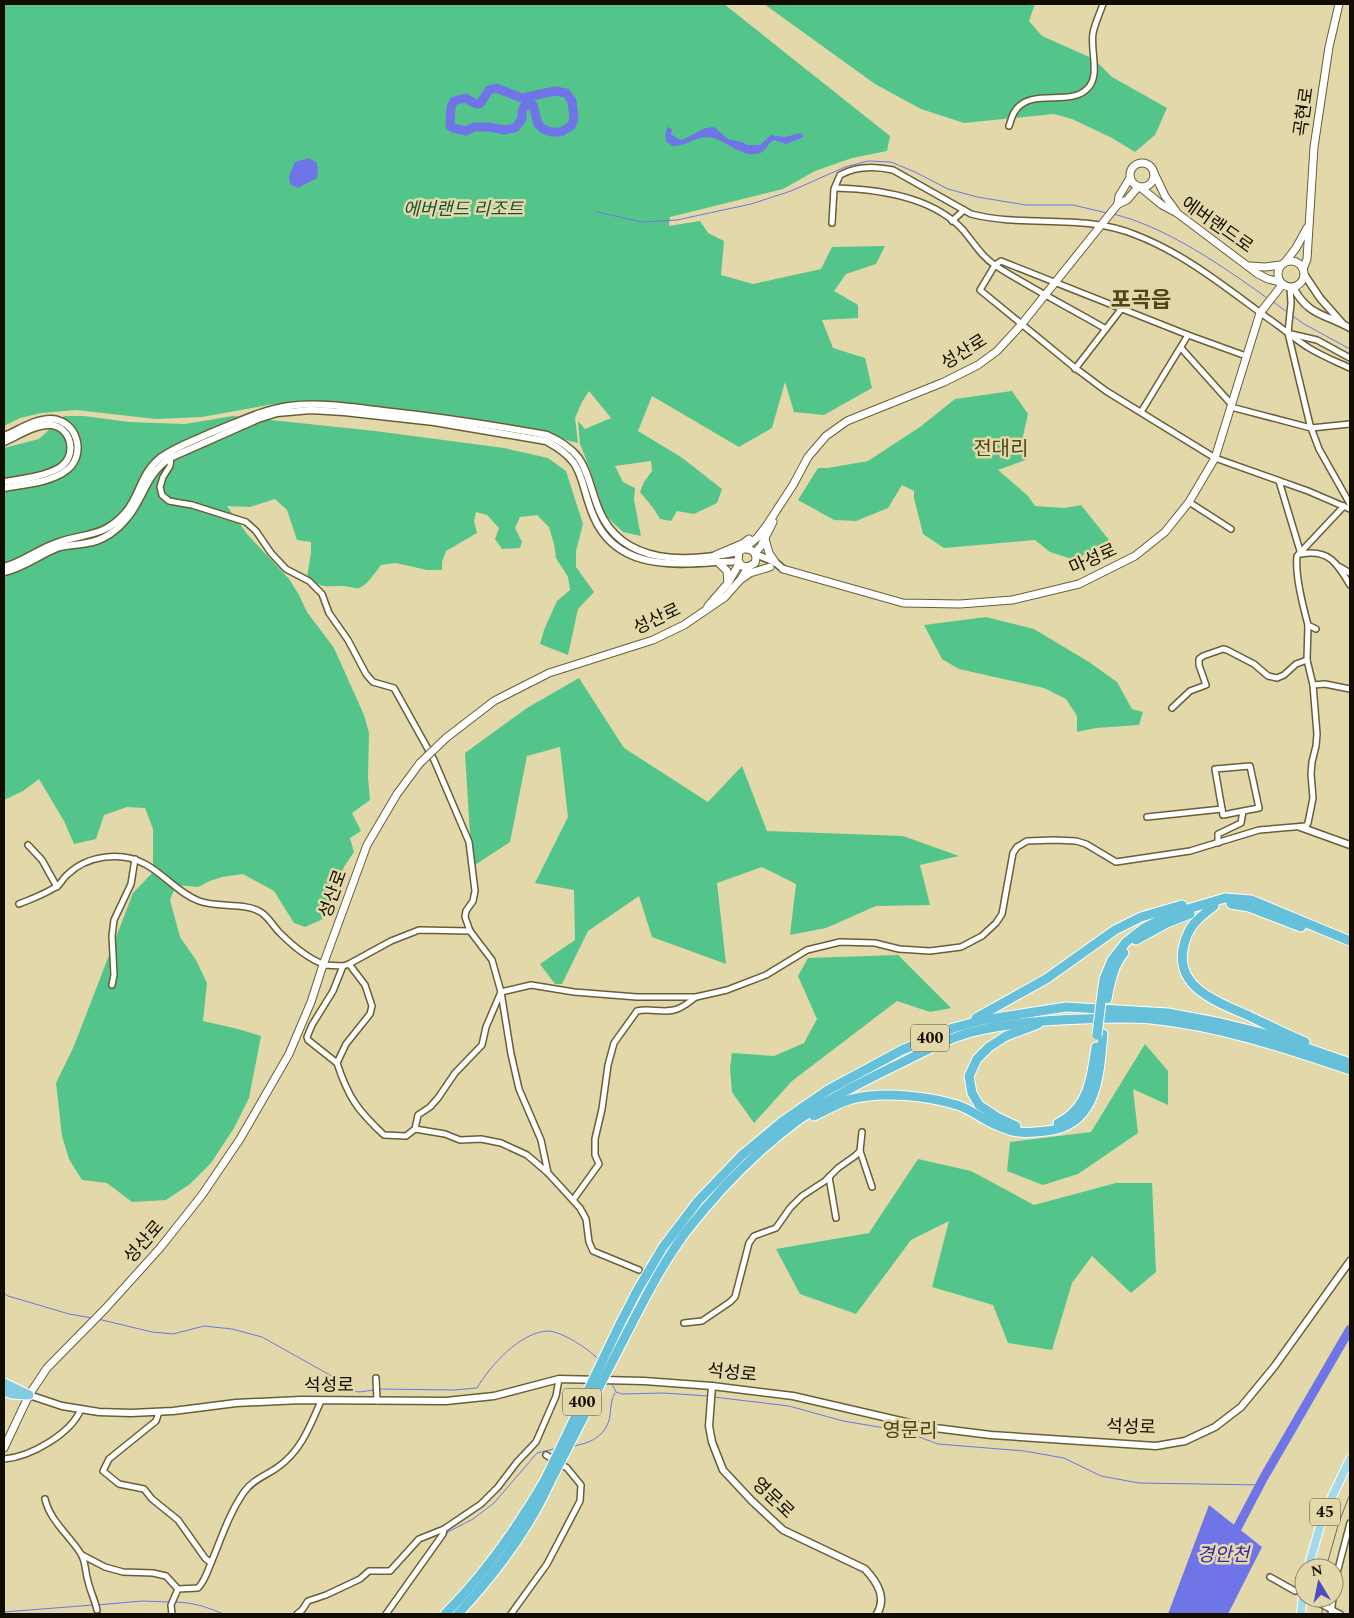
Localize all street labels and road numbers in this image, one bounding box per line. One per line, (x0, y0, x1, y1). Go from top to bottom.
street label: 곡현로 (1287, 86, 1321, 138)
street label: 에버랜드로 (1175, 190, 1259, 260)
street label: 성산로 (936, 327, 992, 377)
street label: 마성로 (1065, 537, 1121, 581)
street label: 성산로 (629, 596, 685, 642)
street label: 성산로 (312, 866, 354, 922)
road number: 400 (911, 1024, 949, 1052)
street label: 성산로 (118, 1214, 170, 1270)
street label: 석성로 (706, 1357, 758, 1389)
street label: 석성로 (304, 1372, 354, 1399)
road number: 400 (563, 1388, 601, 1415)
street label: 석성로 (1106, 1413, 1156, 1441)
street label: 영문로 (746, 1471, 800, 1525)
road number: 45 (1310, 1498, 1340, 1525)

